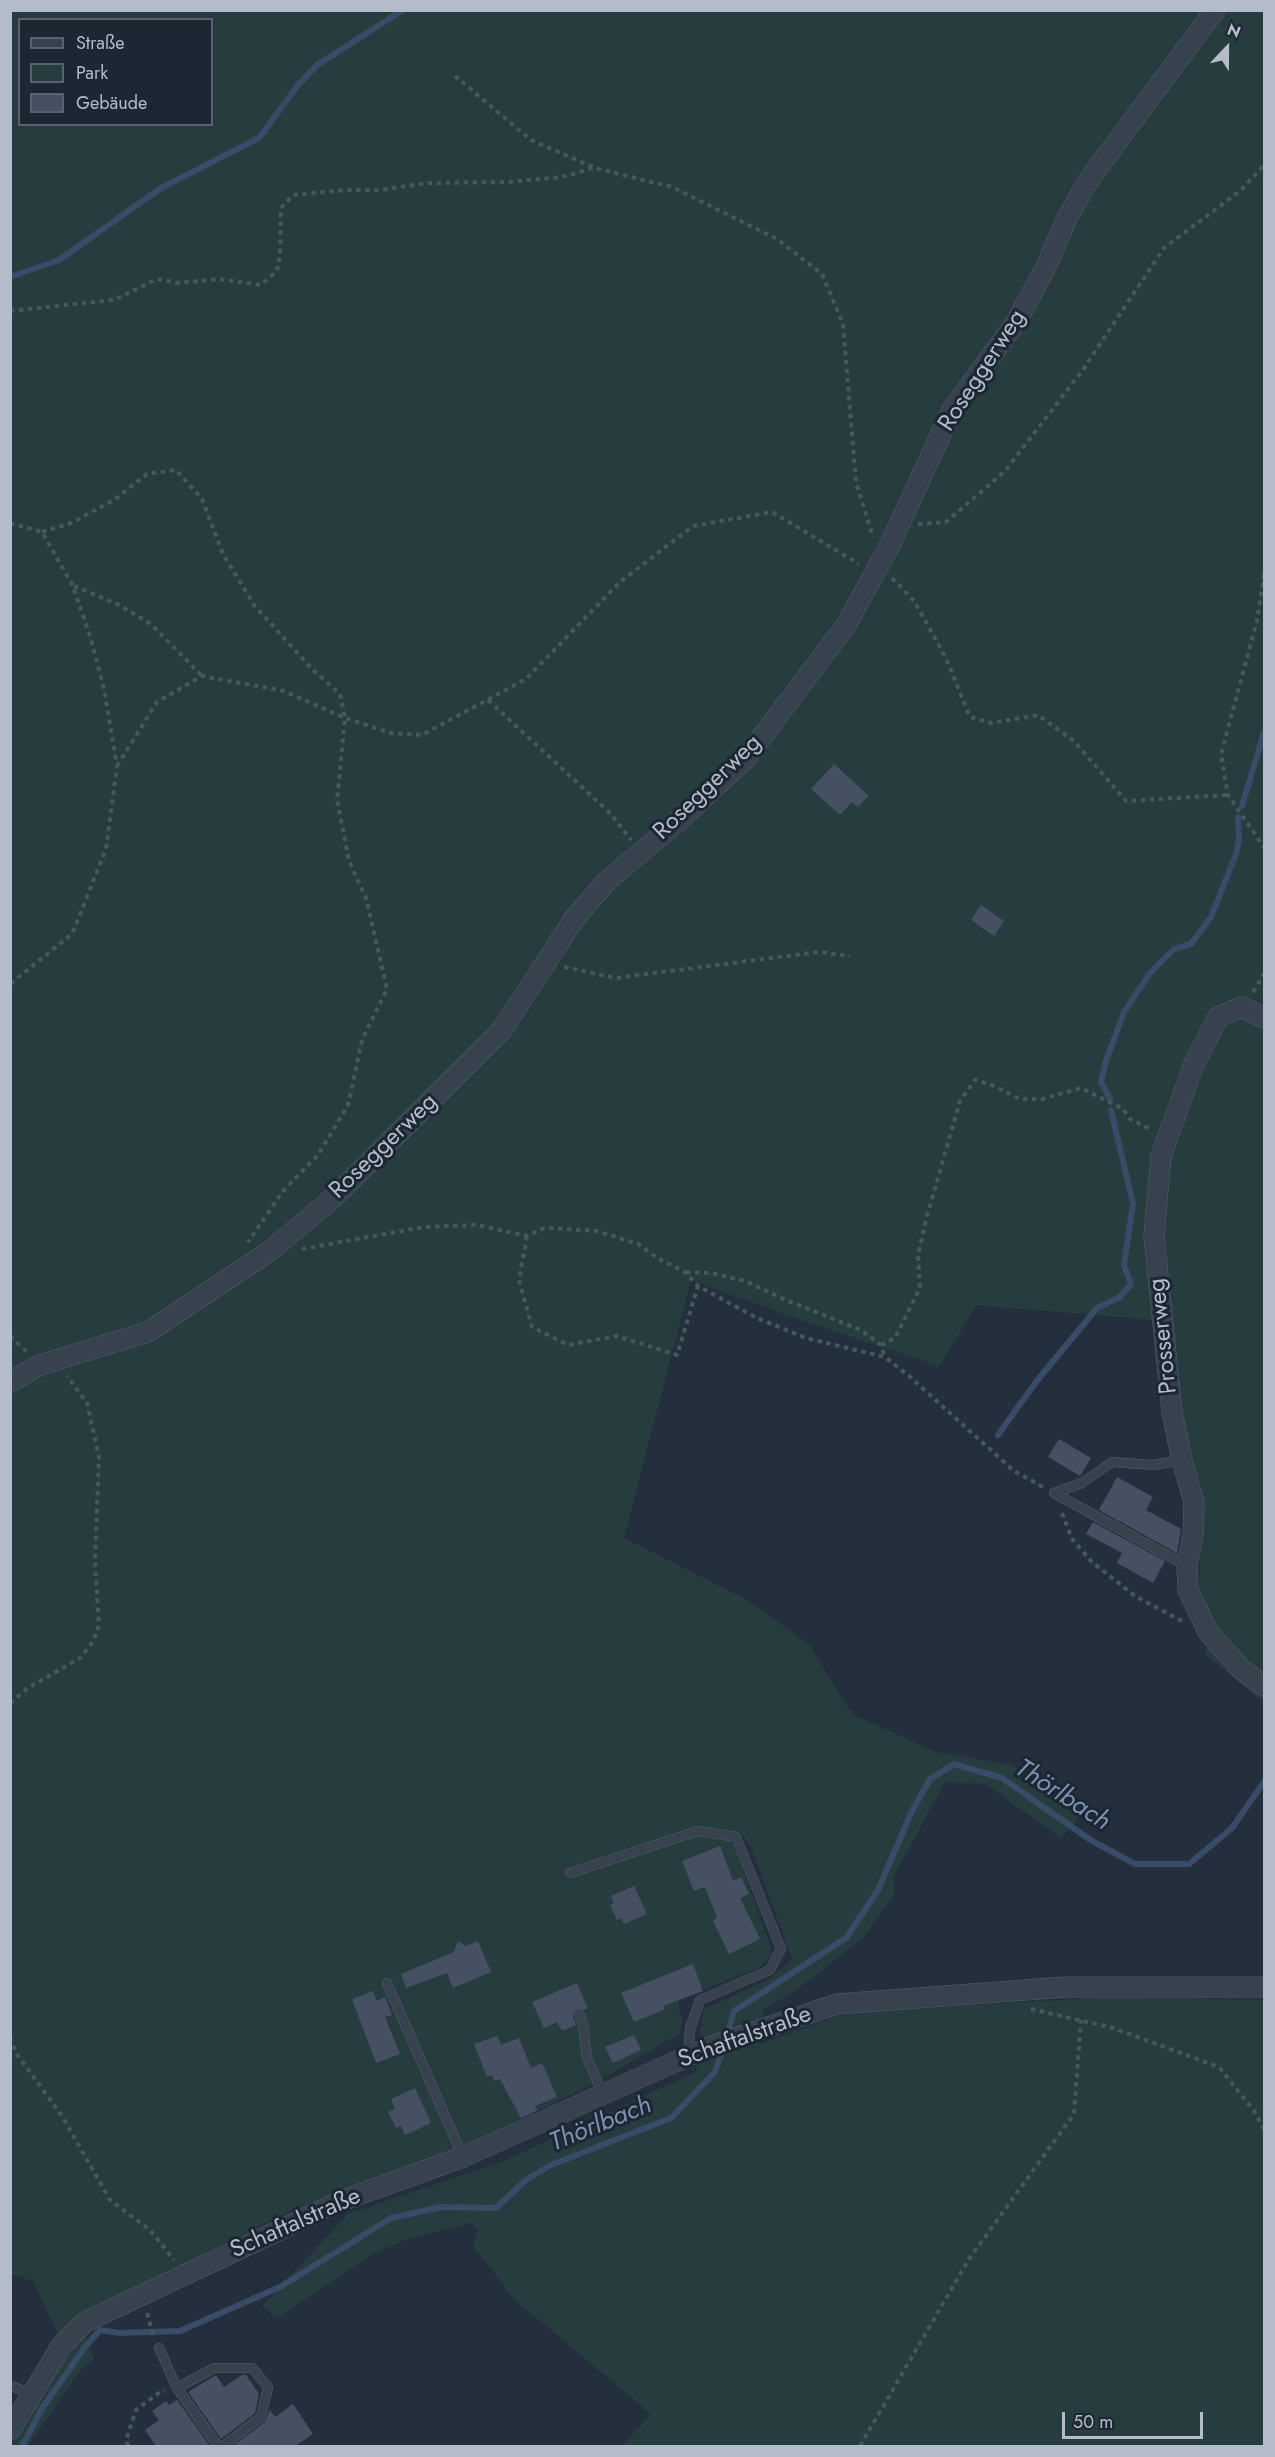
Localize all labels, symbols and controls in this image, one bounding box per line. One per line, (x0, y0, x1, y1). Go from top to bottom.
legend (18, 18, 213, 126)
north arrow (1197, 18, 1257, 78)
text: N (1224, 18, 1244, 44)
text: Straße (76, 30, 124, 56)
text: Park (76, 60, 108, 86)
text: Gebäude (76, 90, 147, 116)
street label: Roseggerweg (933, 305, 1033, 437)
street label: Roseggerweg (648, 729, 768, 847)
street label: Roseggerweg (324, 1088, 444, 1206)
street label: Prosserweg (1144, 1277, 1184, 1395)
water label: Thörlbach (1009, 1754, 1115, 1838)
street label: Schaftalstraße (674, 2001, 816, 2075)
water label: Thörlbach (545, 2090, 657, 2160)
street label: Schaftalstraße (226, 2182, 366, 2266)
scale bar (1065, 2400, 1206, 2438)
text: 50 m (1073, 2409, 1113, 2435)

